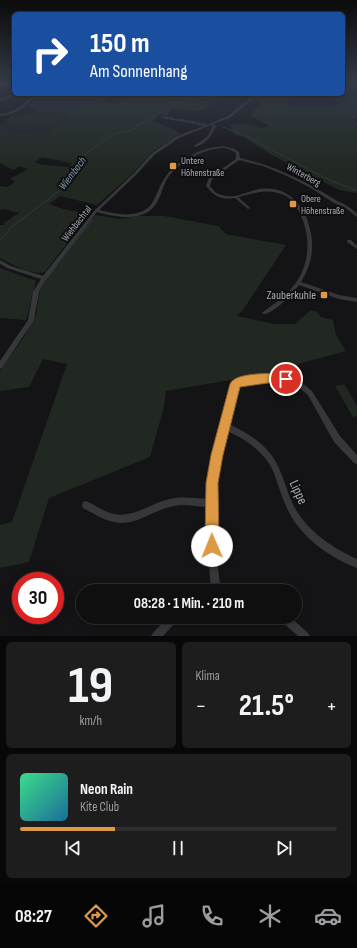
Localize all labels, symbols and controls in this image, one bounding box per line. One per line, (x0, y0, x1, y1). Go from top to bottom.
text: 150 m (90, 27, 150, 60)
icon: right (24, 28, 76, 80)
text: Am Sonnenhang (90, 61, 188, 82)
water label: Wiembach (56, 154, 89, 192)
place label: Untere Höhenstraße (181, 155, 224, 179)
marker: Untere Höhenstraße (168, 161, 178, 171)
street label: Winterberg (284, 161, 323, 189)
place label: Obere Höhenstraße (301, 193, 344, 217)
marker: Obere Höhenstraße (288, 199, 298, 209)
street label: Wiehbachtal (59, 203, 94, 244)
place label: Zauberkuhle (266, 288, 316, 303)
marker: Zauberkuhle (319, 290, 329, 300)
pin (269, 362, 303, 396)
icon: arrive (275, 368, 297, 390)
street label: Lippe (286, 477, 312, 507)
position arrow (191, 525, 233, 567)
speed limit sign: 30 (12, 572, 64, 624)
text: 08:28 · 1 Min. · 210 m (134, 594, 244, 613)
text: 19 (68, 655, 113, 718)
text: Klima (196, 668, 220, 684)
text: 21.5° (239, 688, 294, 724)
text: − (196, 693, 206, 720)
text: + (326, 693, 337, 720)
text: km/h (80, 713, 102, 729)
text: Neon Rain (80, 780, 133, 799)
text: Kite Club (80, 799, 119, 815)
icon: previous (62, 837, 84, 859)
icon: pause (167, 837, 189, 859)
icon: next (273, 837, 295, 859)
icon: directions (82, 902, 110, 930)
icon: music (140, 902, 168, 930)
icon: phone (198, 902, 226, 930)
icon: climate (256, 902, 284, 930)
icon: car (314, 902, 342, 930)
text: 08:27 (15, 906, 52, 927)

